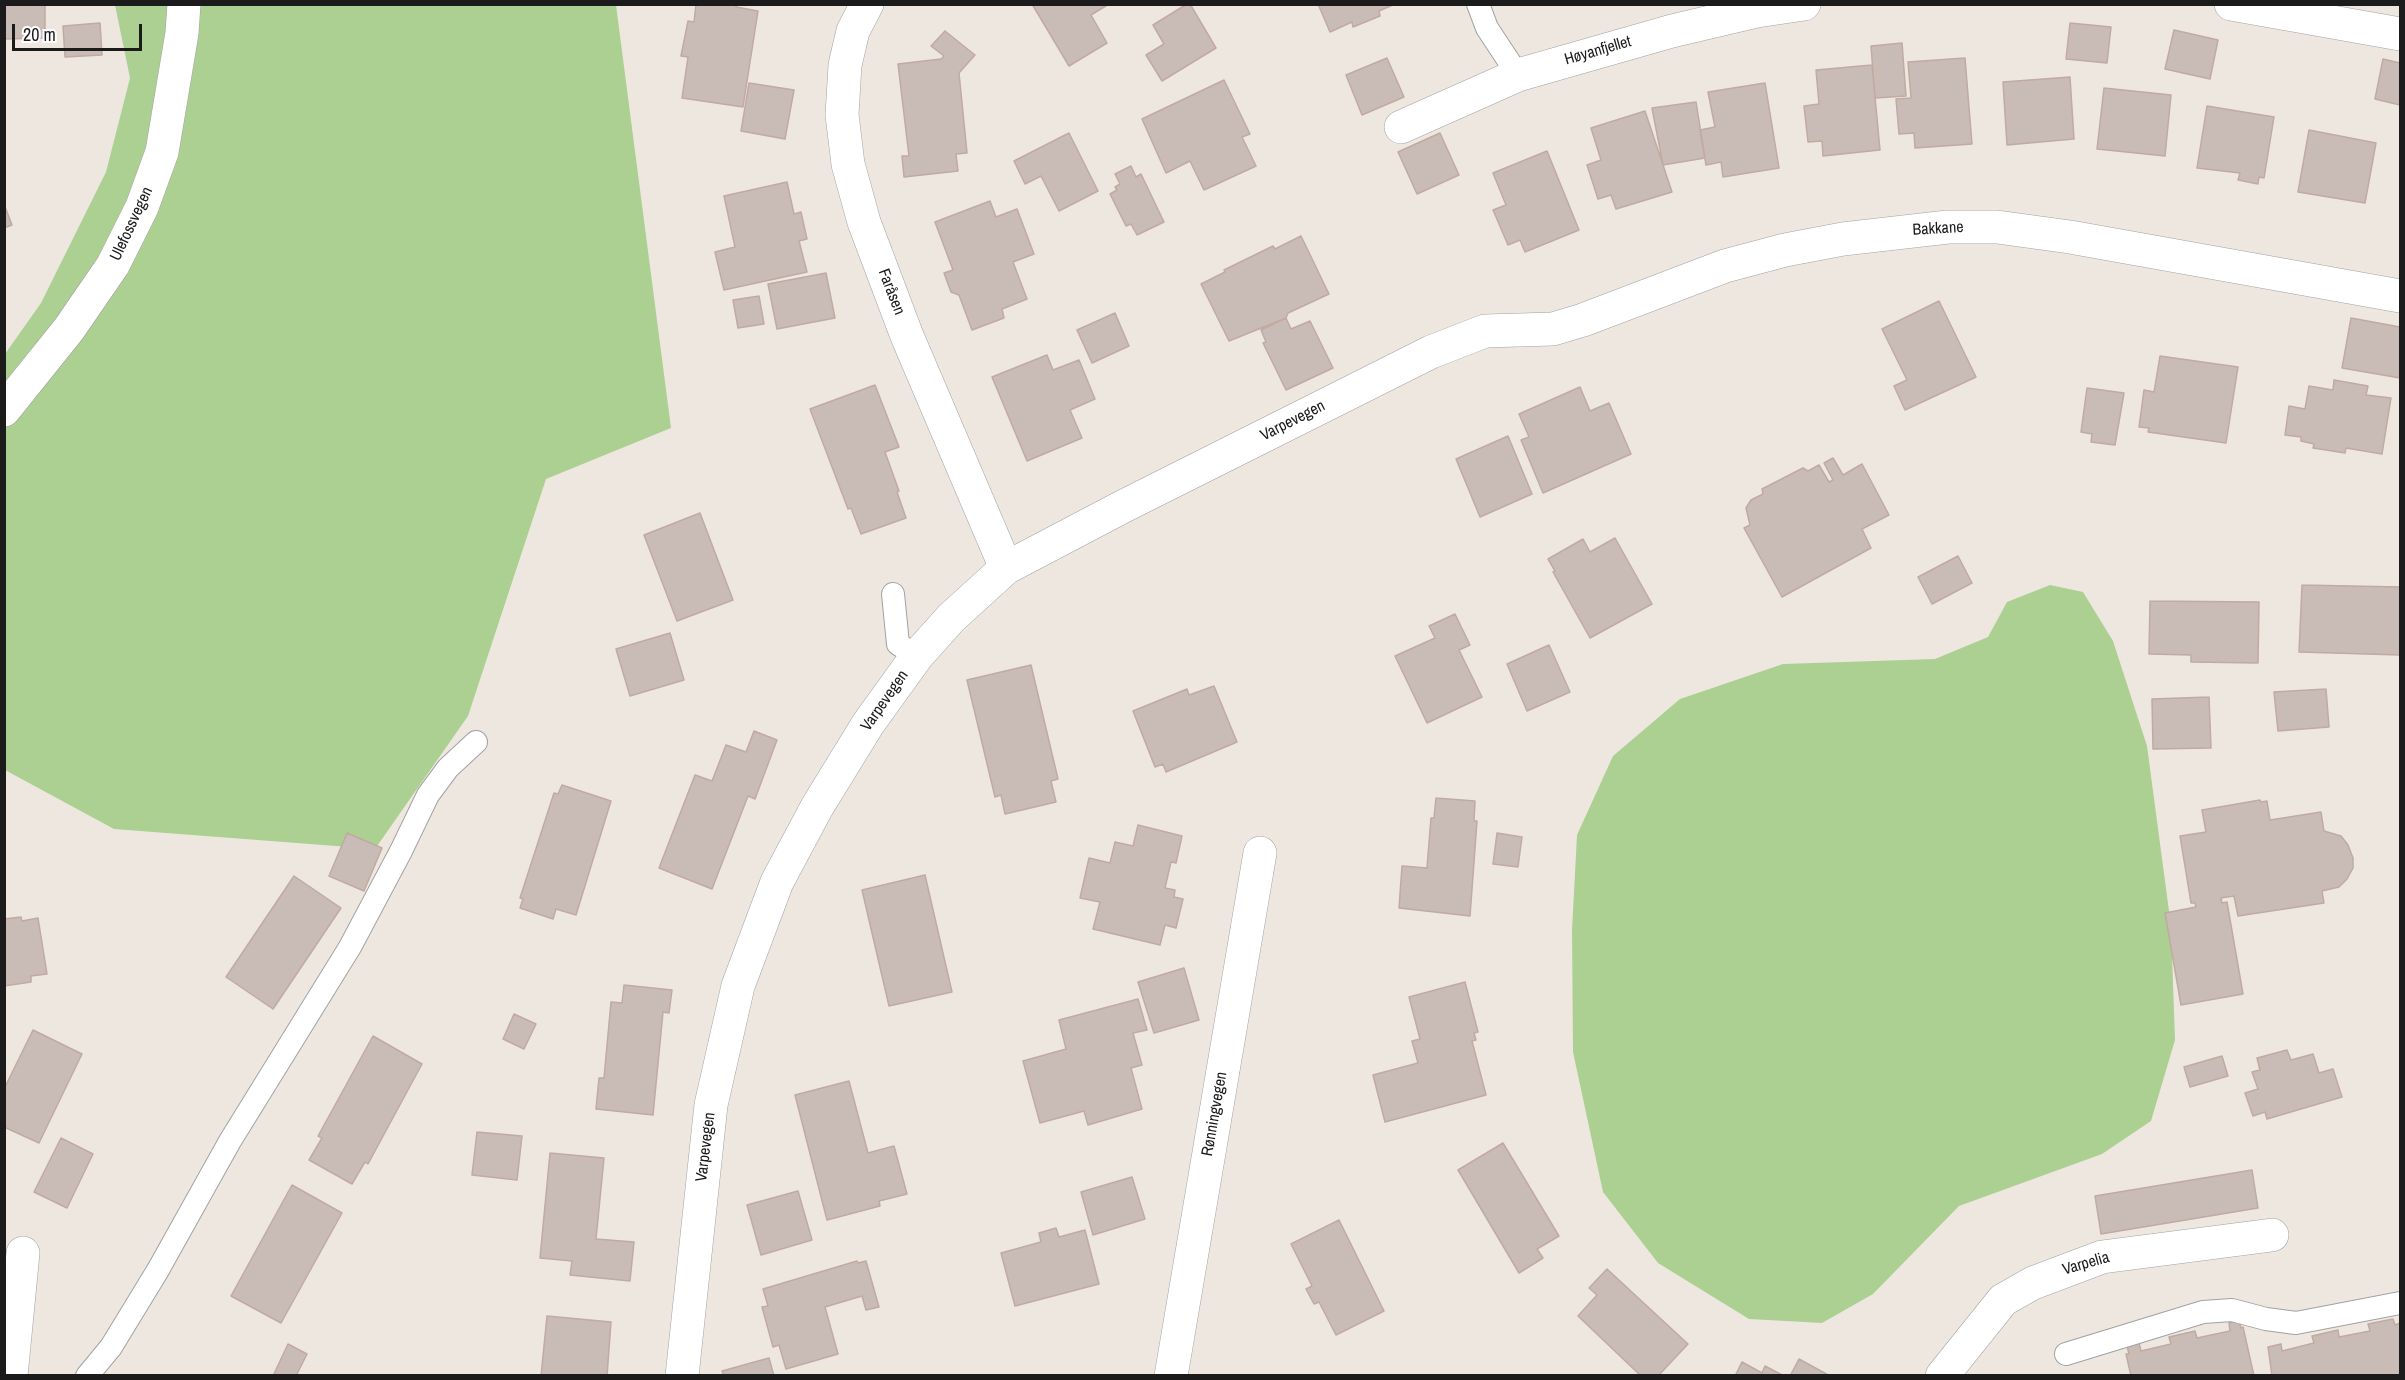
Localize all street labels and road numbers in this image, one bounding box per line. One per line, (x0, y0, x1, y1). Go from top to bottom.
street label: Høyanfjellet (1562, 32, 1634, 70)
street label: Ulefossvegen (107, 184, 157, 264)
street label: Bakkane (1912, 218, 1964, 240)
street label: Faråsen (874, 266, 908, 318)
street label: Varpevegen (1258, 397, 1328, 445)
street label: Varpevegen (857, 667, 913, 735)
street label: Rønningvegen (1198, 1070, 1232, 1158)
street label: Varpevegen (692, 1111, 720, 1183)
street label: Varpelia (2060, 1248, 2112, 1280)

